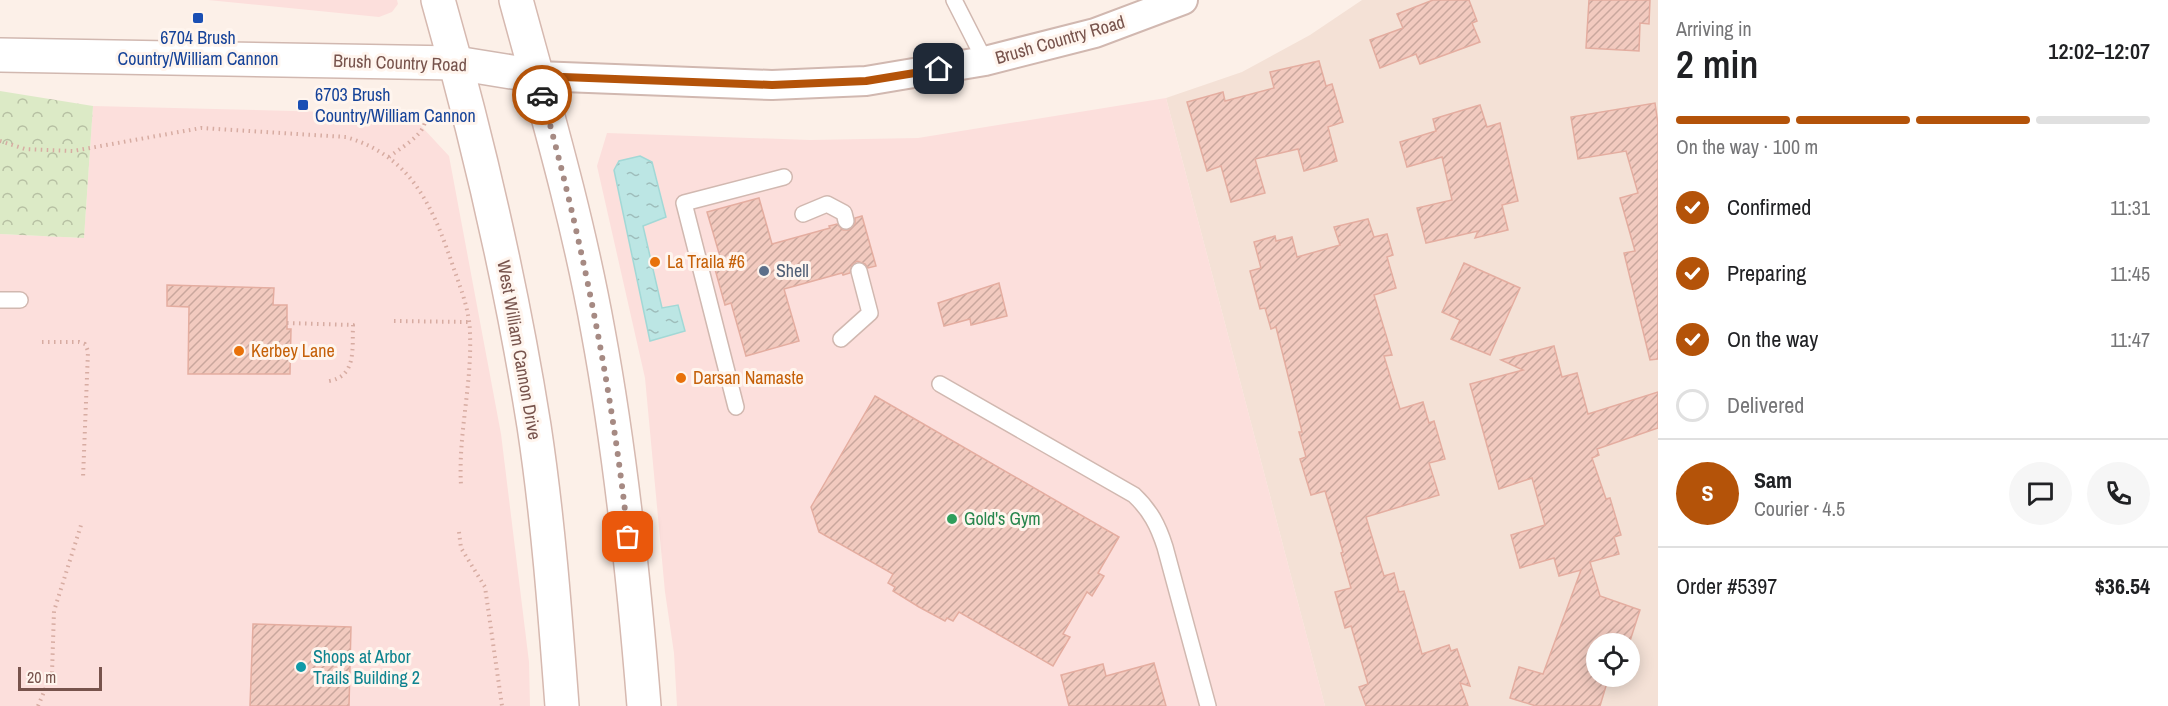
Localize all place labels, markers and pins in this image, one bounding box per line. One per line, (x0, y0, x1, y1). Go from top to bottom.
marker: 6704 Brush Country/William Cannon (191, 11, 205, 25)
place label: 6704 Brush Country/William Cannon (118, 25, 278, 71)
pin (913, 43, 964, 94)
place label: 6703 Brush Country/William Cannon (315, 82, 476, 128)
marker: 6703 Brush Country/William Cannon (296, 98, 310, 112)
place label: La Traila #6 (667, 249, 745, 274)
marker: La Traila #6 (648, 255, 662, 269)
place label: Shell (776, 258, 809, 283)
marker: Shell (757, 264, 771, 278)
place label: Kerbey Lane (251, 338, 335, 363)
marker: Kerbey Lane (232, 344, 246, 358)
place label: Darsan Namaste (693, 365, 804, 390)
marker: Darsan Namaste (674, 371, 688, 385)
place label: Gold's Gym (964, 506, 1041, 531)
pin (602, 511, 653, 562)
marker: Gold's Gym (945, 512, 959, 526)
place label: Shops at Arbor Trails Building 2 (313, 644, 420, 690)
marker: Shops at Arbor Trails Building 2 (294, 660, 308, 674)

